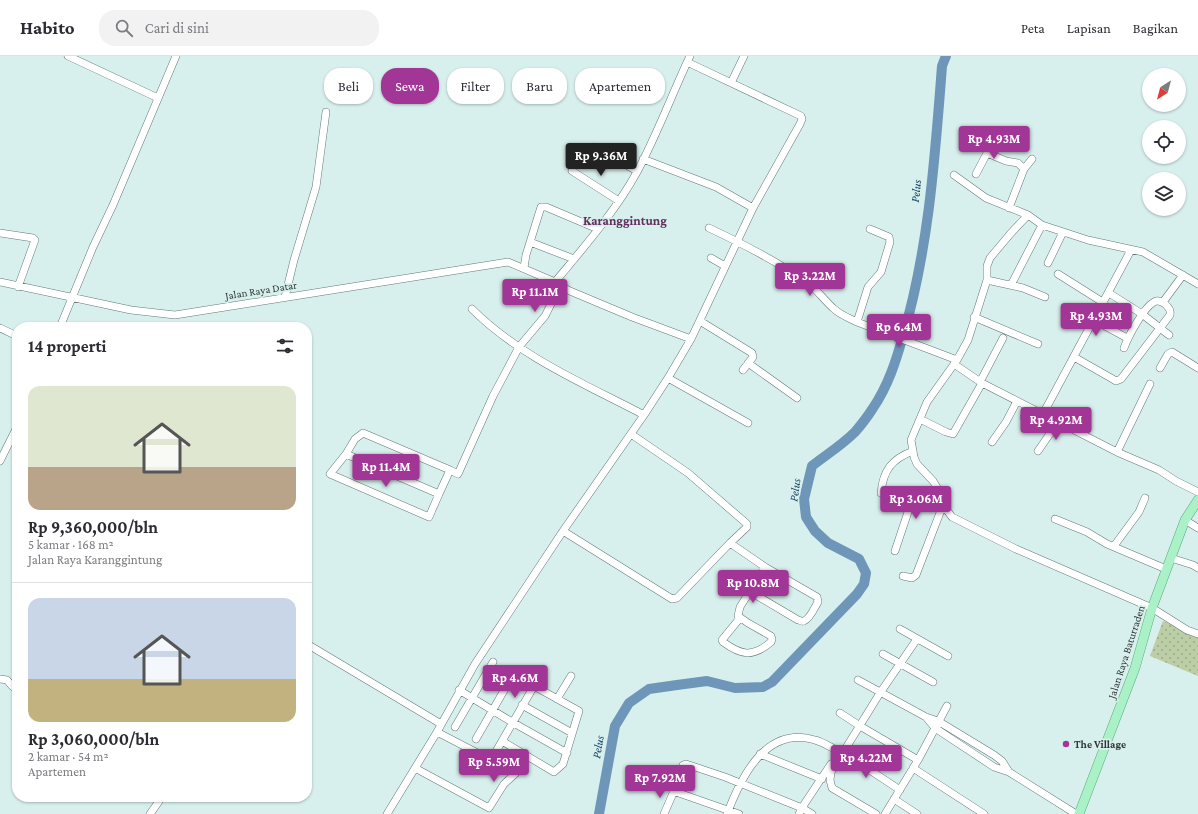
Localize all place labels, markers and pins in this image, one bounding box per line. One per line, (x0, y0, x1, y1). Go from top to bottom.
pin: Rp 4.93M (953, 126, 1035, 160)
pin: Rp 9.36M (560, 143, 642, 177)
pin: Rp 3.22M (769, 263, 851, 297)
pin: Rp 11.1M (494, 279, 576, 313)
pin: Rp 4.93M (1055, 303, 1137, 337)
pin: Rp 6.4M (862, 314, 936, 348)
pin: Rp 4.92M (1015, 407, 1097, 441)
pin: Rp 11.4M (345, 454, 427, 488)
pin: Rp 3.06M (875, 486, 957, 520)
pin: Rp 10.8M (712, 570, 794, 604)
pin: Rp 4.6M (478, 665, 552, 699)
place label: The Village (1074, 738, 1126, 750)
marker: The Village (1061, 739, 1071, 749)
pin: Rp 4.22M (825, 745, 907, 779)
pin: Rp 5.59M (453, 749, 535, 783)
pin: Rp 7.92M (619, 765, 701, 799)

